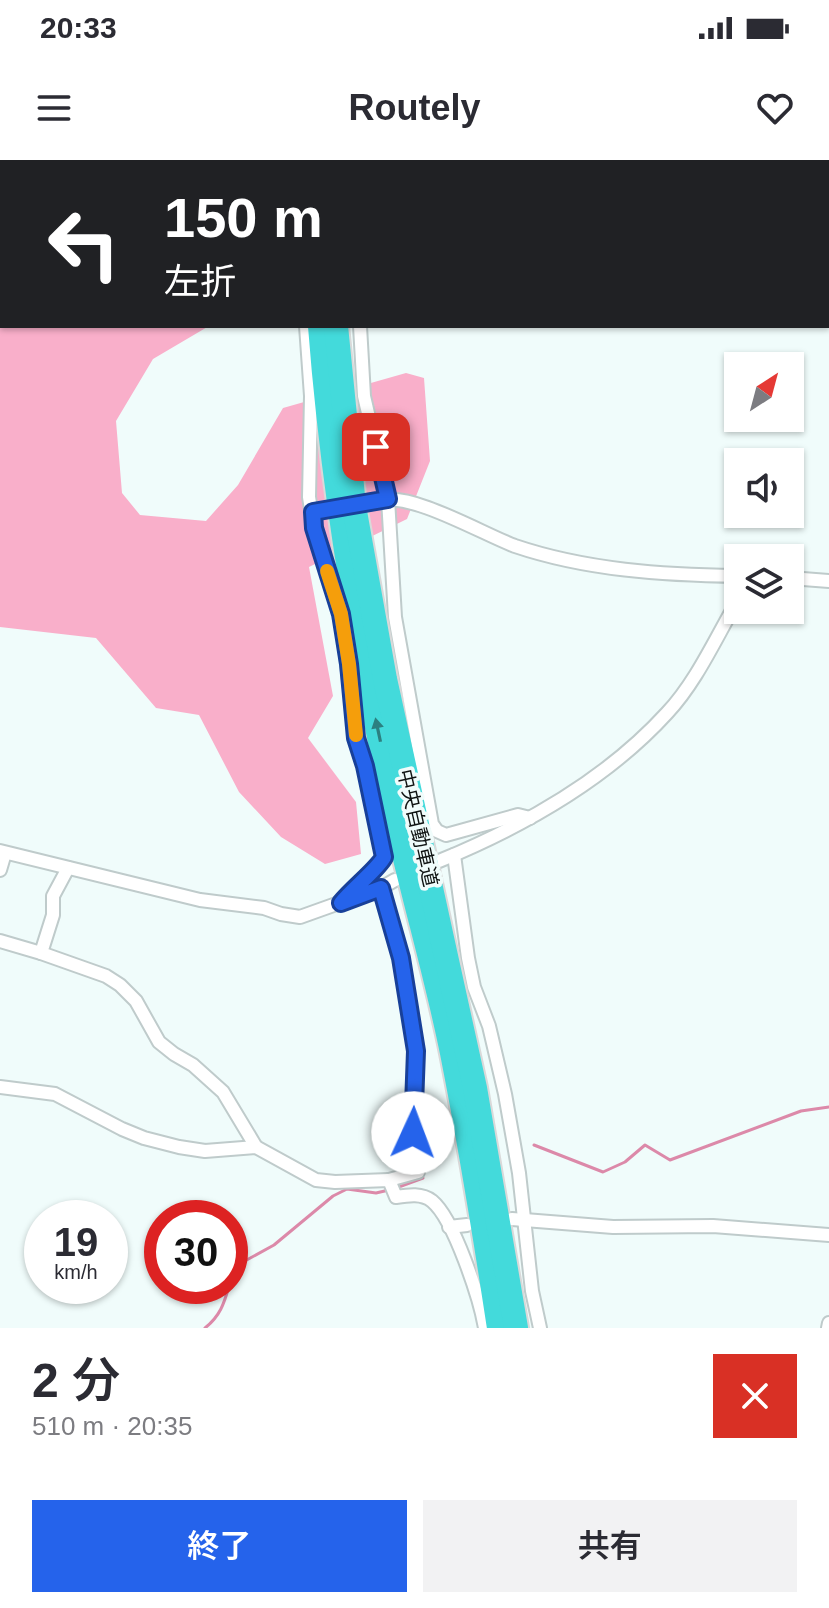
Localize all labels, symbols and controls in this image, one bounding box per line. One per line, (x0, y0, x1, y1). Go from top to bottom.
text: 20:33 (40, 11, 117, 44)
icon: menu (32, 86, 76, 130)
icon: heart (753, 86, 797, 130)
text: Routely (348, 87, 481, 128)
text: 150 m (164, 186, 323, 249)
icon: left (32, 192, 136, 296)
text: 左折 (164, 261, 236, 302)
north arrow (724, 352, 804, 432)
map controls (724, 352, 804, 624)
pin (342, 413, 410, 481)
icon: arrive (354, 425, 398, 469)
button: sound (724, 448, 804, 528)
button: layers (724, 544, 804, 624)
one-way arrow (371, 718, 383, 743)
street label: 中央自動車道 (394, 767, 442, 889)
position arrow (371, 1091, 455, 1175)
speed limit sign: 30 (144, 1200, 248, 1304)
text: 19 (54, 1220, 98, 1264)
text: km/h (54, 1261, 98, 1283)
text: 2 分 (32, 1354, 120, 1407)
button: close (713, 1354, 797, 1438)
text: 510 m · 20:35 (32, 1411, 192, 1441)
button: 終了 (32, 1500, 407, 1592)
button: 共有 (423, 1500, 797, 1592)

